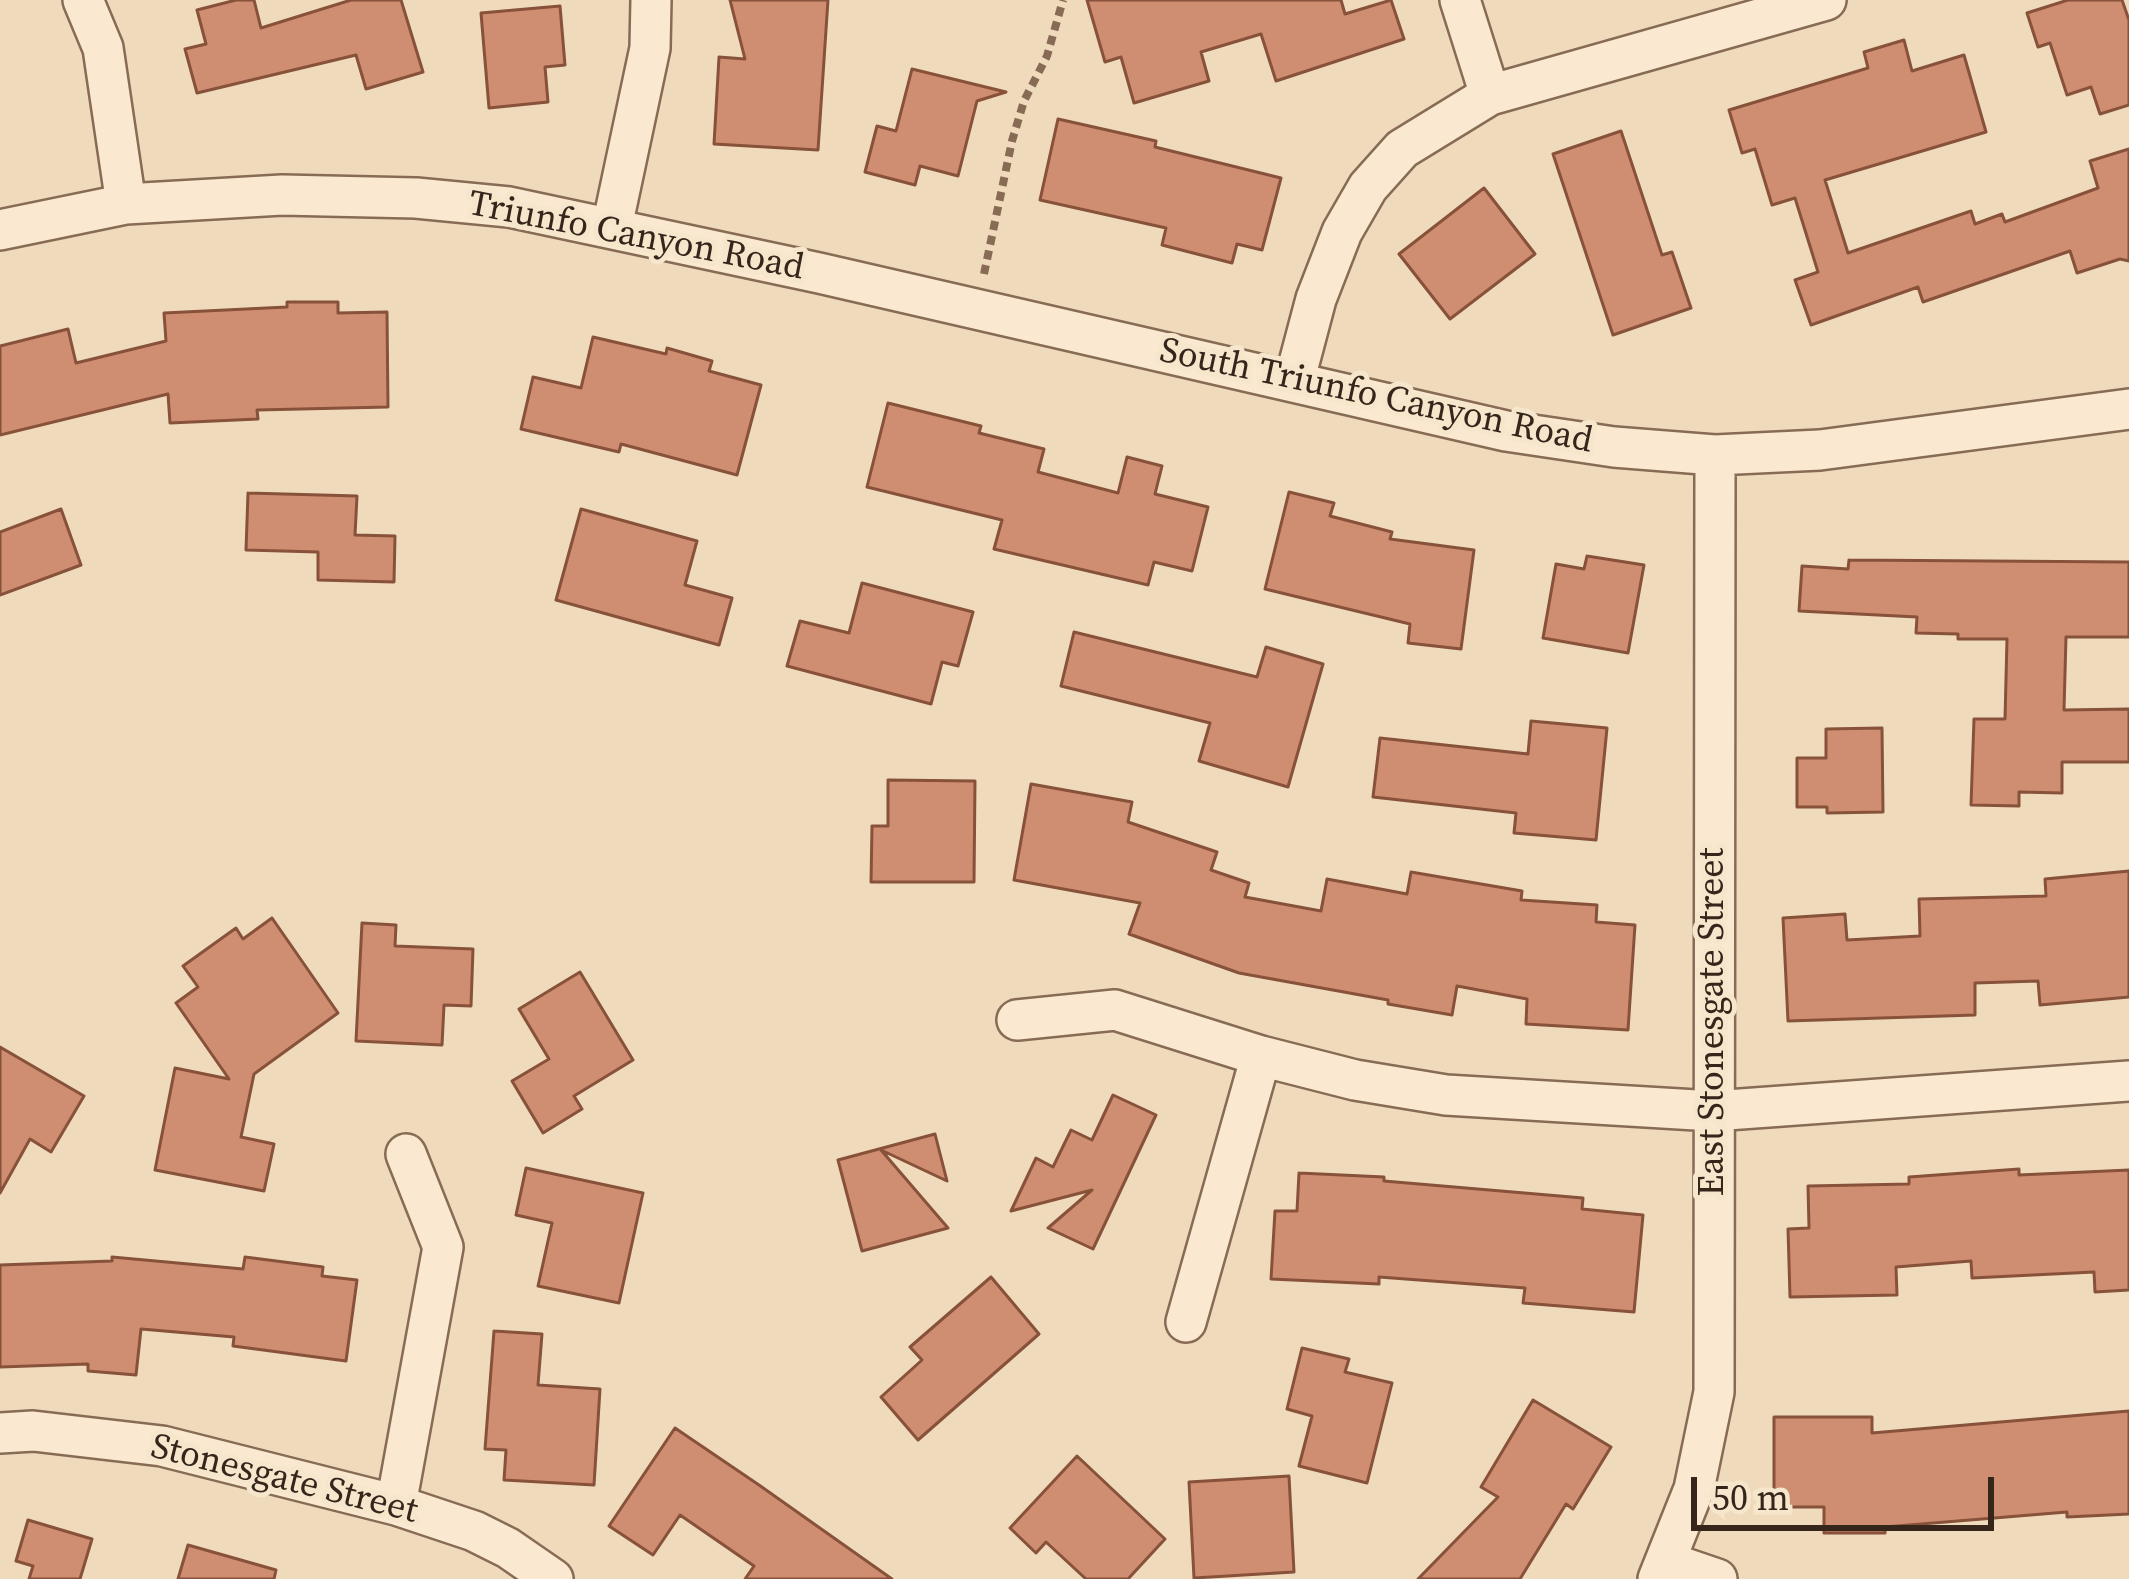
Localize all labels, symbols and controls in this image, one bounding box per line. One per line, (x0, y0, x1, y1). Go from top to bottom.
street label: Triunfo Canyon Road (465, 183, 807, 291)
street label: South Triunfo Canyon Road (1156, 330, 1596, 464)
street label: East Stonesgate Street (1692, 848, 1736, 1196)
street label: Stonesgate Street (146, 1426, 422, 1534)
scale bar (1697, 1453, 2000, 1527)
text: 50 m (1712, 1473, 1789, 1522)

